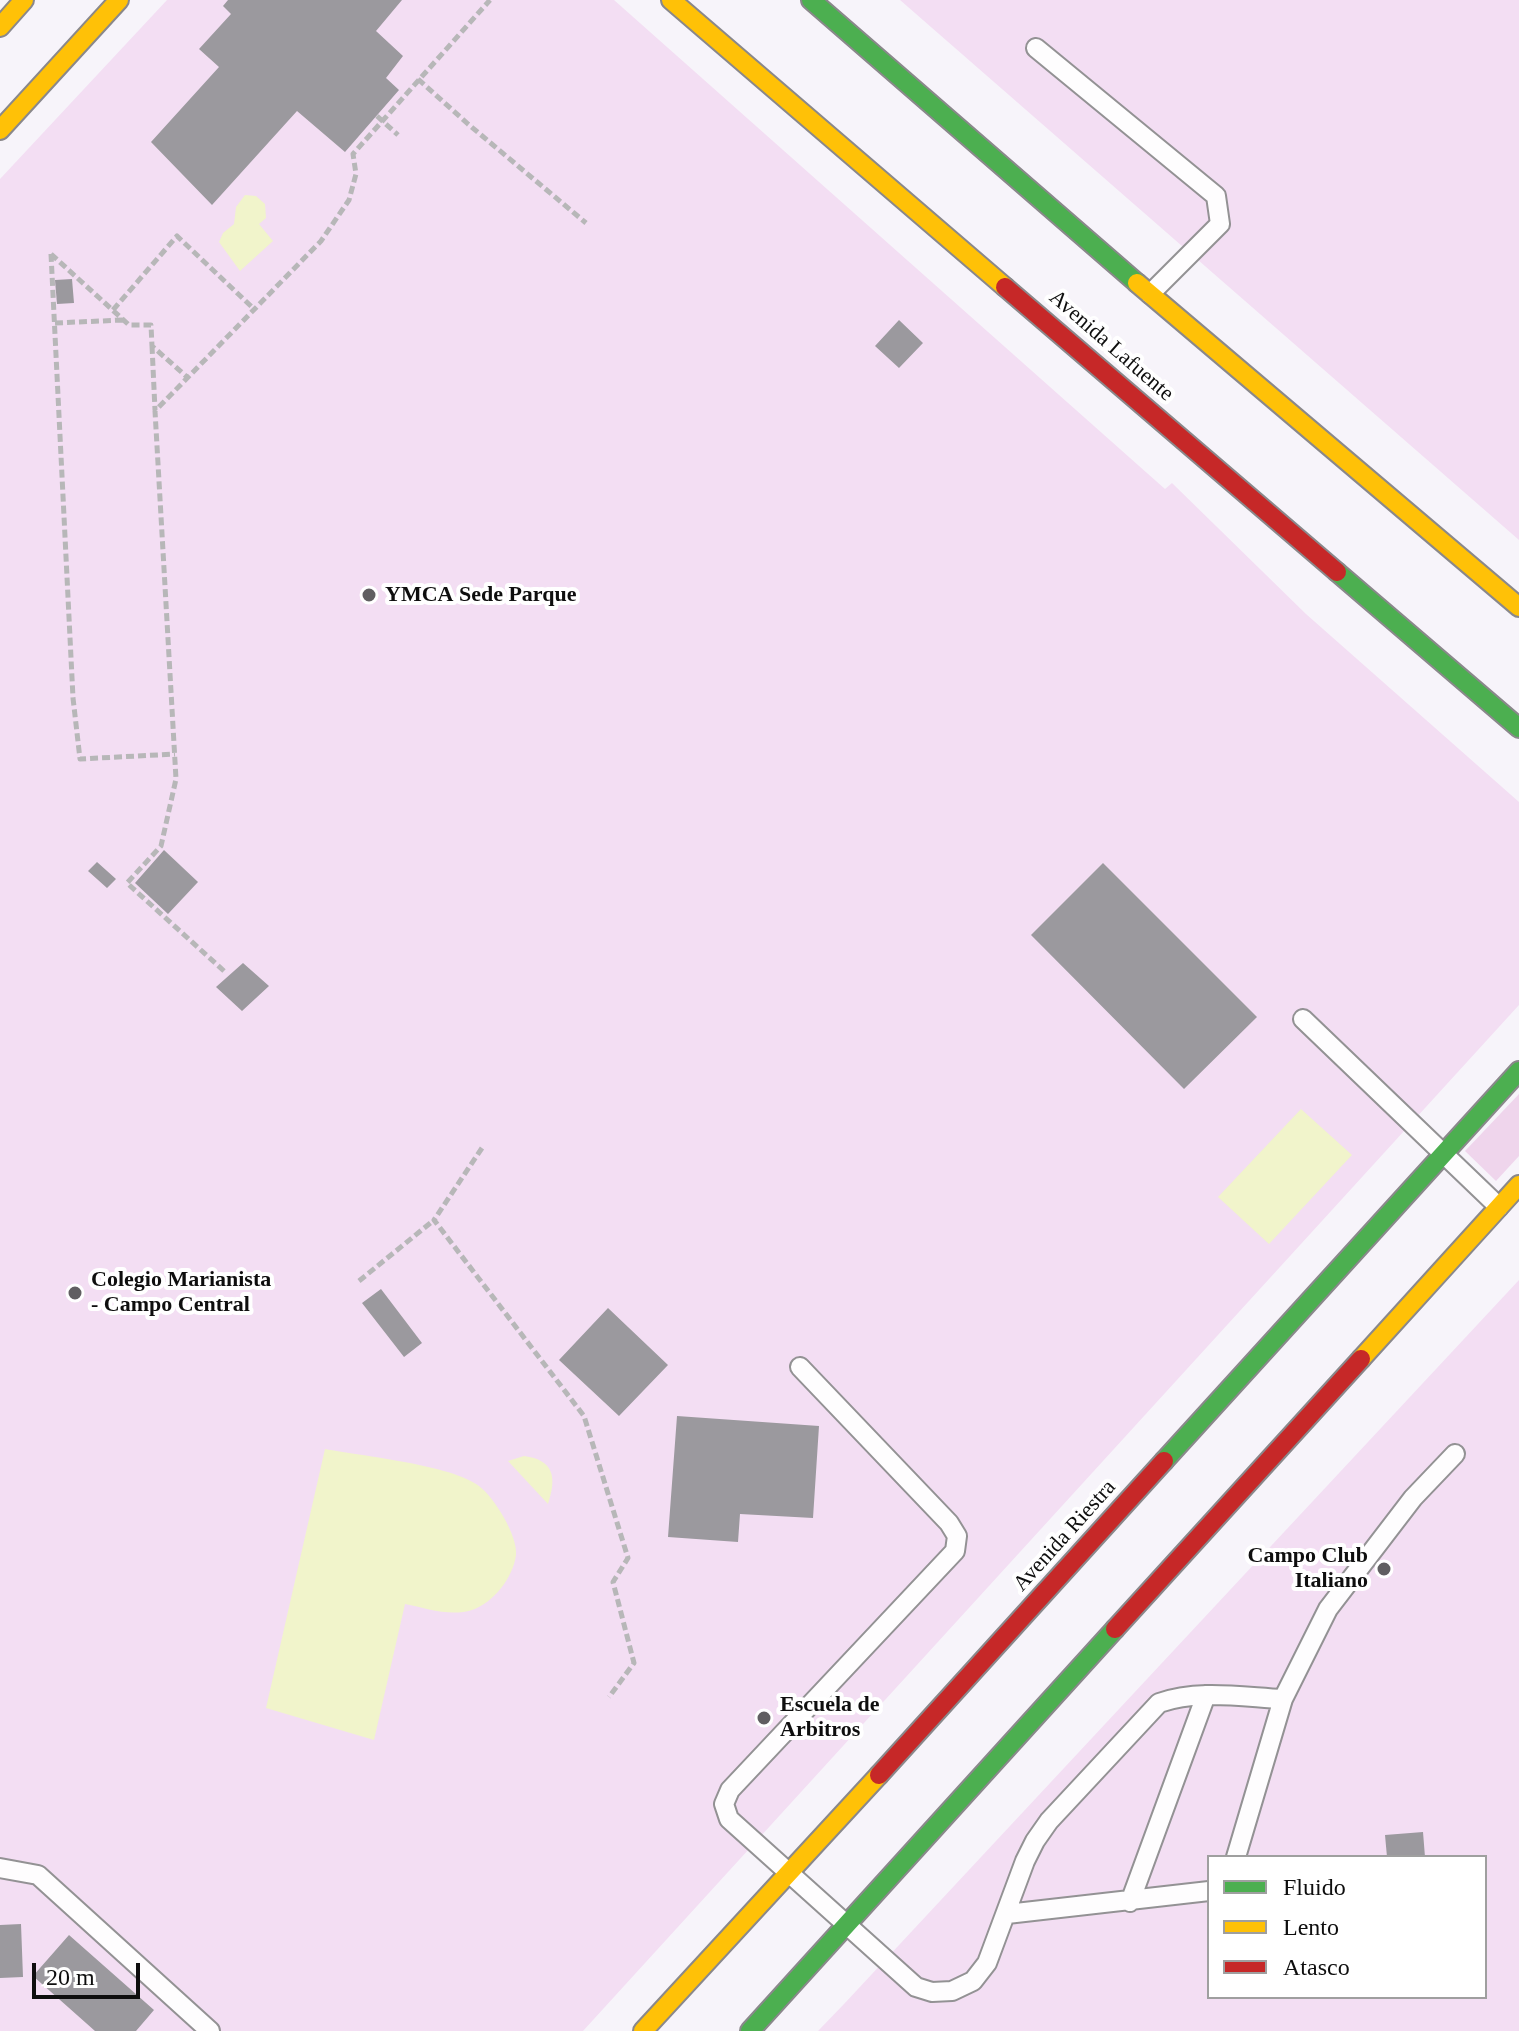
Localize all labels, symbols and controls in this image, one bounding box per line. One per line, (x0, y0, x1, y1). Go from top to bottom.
street label: Avenida Lafuente (1043, 285, 1179, 407)
place label: YMCA Sede Parque (385, 582, 576, 608)
marker: YMCA Sede Parque (360, 586, 378, 604)
place label: Colegio Marianista - Campo Central (91, 1267, 271, 1318)
marker: Colegio Marianista - Campo Central (66, 1284, 84, 1302)
street label: Avenida Riestra (1008, 1475, 1122, 1597)
place label: Campo Club Italiano (1248, 1543, 1368, 1594)
marker: Campo Club Italiano (1375, 1560, 1393, 1578)
place label: Escuela de Arbitros (780, 1692, 880, 1744)
marker: Escuela de Arbitros (755, 1709, 773, 1727)
legend (1207, 1855, 1487, 1999)
text: Fluido (1283, 1874, 1346, 1900)
text: Lento (1283, 1914, 1339, 1940)
scale bar (36, 1947, 144, 1997)
text: Atasco (1283, 1954, 1350, 1980)
text: 20 m (46, 1964, 95, 1990)

